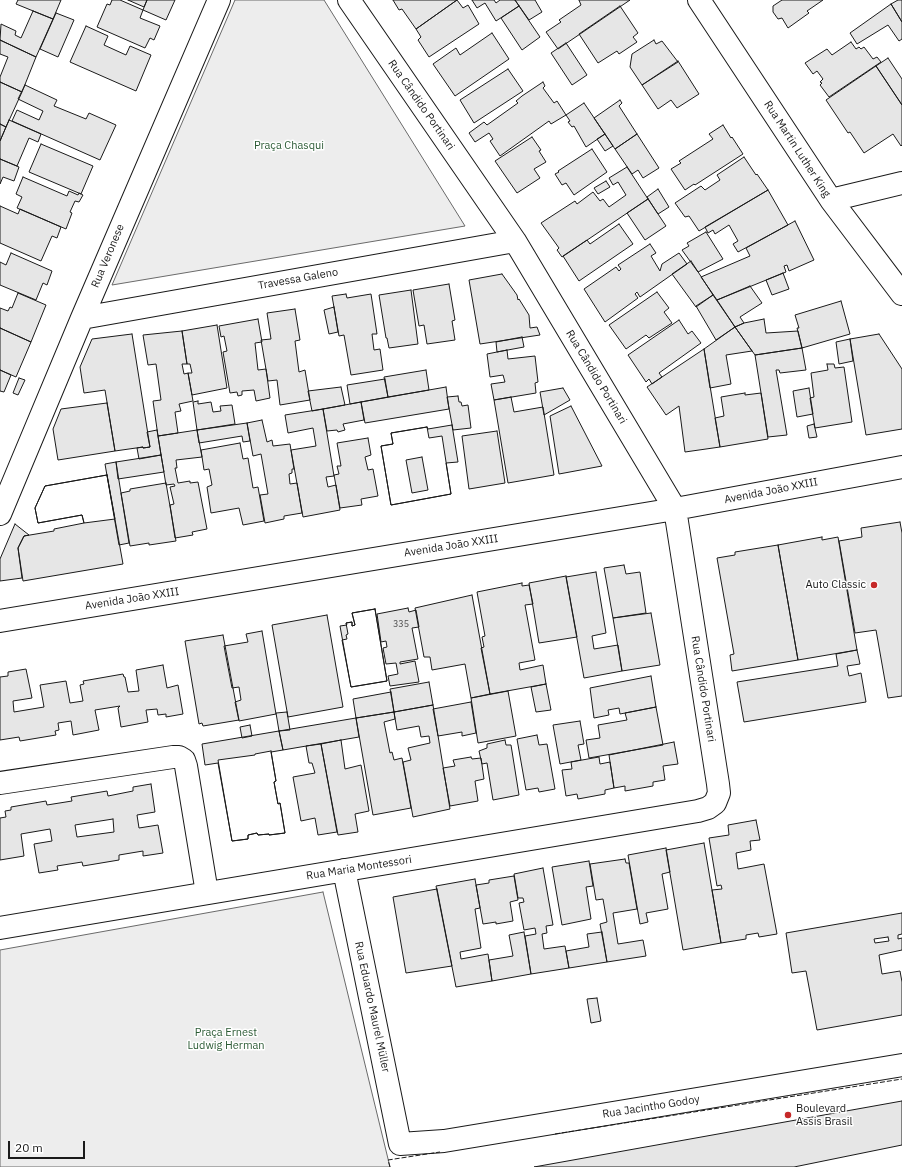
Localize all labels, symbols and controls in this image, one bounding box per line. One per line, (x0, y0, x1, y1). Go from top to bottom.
street label: Rua Cândido Portinari (385, 57, 457, 153)
street label: Rua Martin Luther King (761, 98, 833, 200)
park label: Praça Chasqui (254, 139, 324, 153)
street label: Rua Veronese (89, 222, 127, 290)
street label: Travessa Galeno (257, 265, 339, 293)
street label: Rua Cândido Portinari (563, 328, 629, 426)
street label: Avenida João XXIII (723, 475, 819, 507)
street label: Avenida João XXIII (403, 532, 499, 560)
place label: Auto Classic (806, 578, 866, 592)
marker: Auto Classic (869, 580, 879, 590)
street label: Avenida João XXIII (84, 585, 180, 613)
house number: 335 (393, 619, 409, 629)
street label: Rua Cândido Portinari (688, 635, 718, 743)
street label: Rua Maria Montessori (305, 853, 413, 883)
street label: Rua Eduardo Maurel Müller (352, 940, 392, 1074)
park label: Praça Ernest Ludwig Herman (187, 1026, 265, 1052)
street label: Rua Jacintho Godoy (601, 1093, 701, 1121)
place label: Boulevard Assis Brasil (796, 1102, 853, 1128)
marker: Boulevard Assis Brasil (783, 1110, 793, 1120)
scale bar (10, 1133, 87, 1159)
text: 20 m (15, 1140, 43, 1155)

